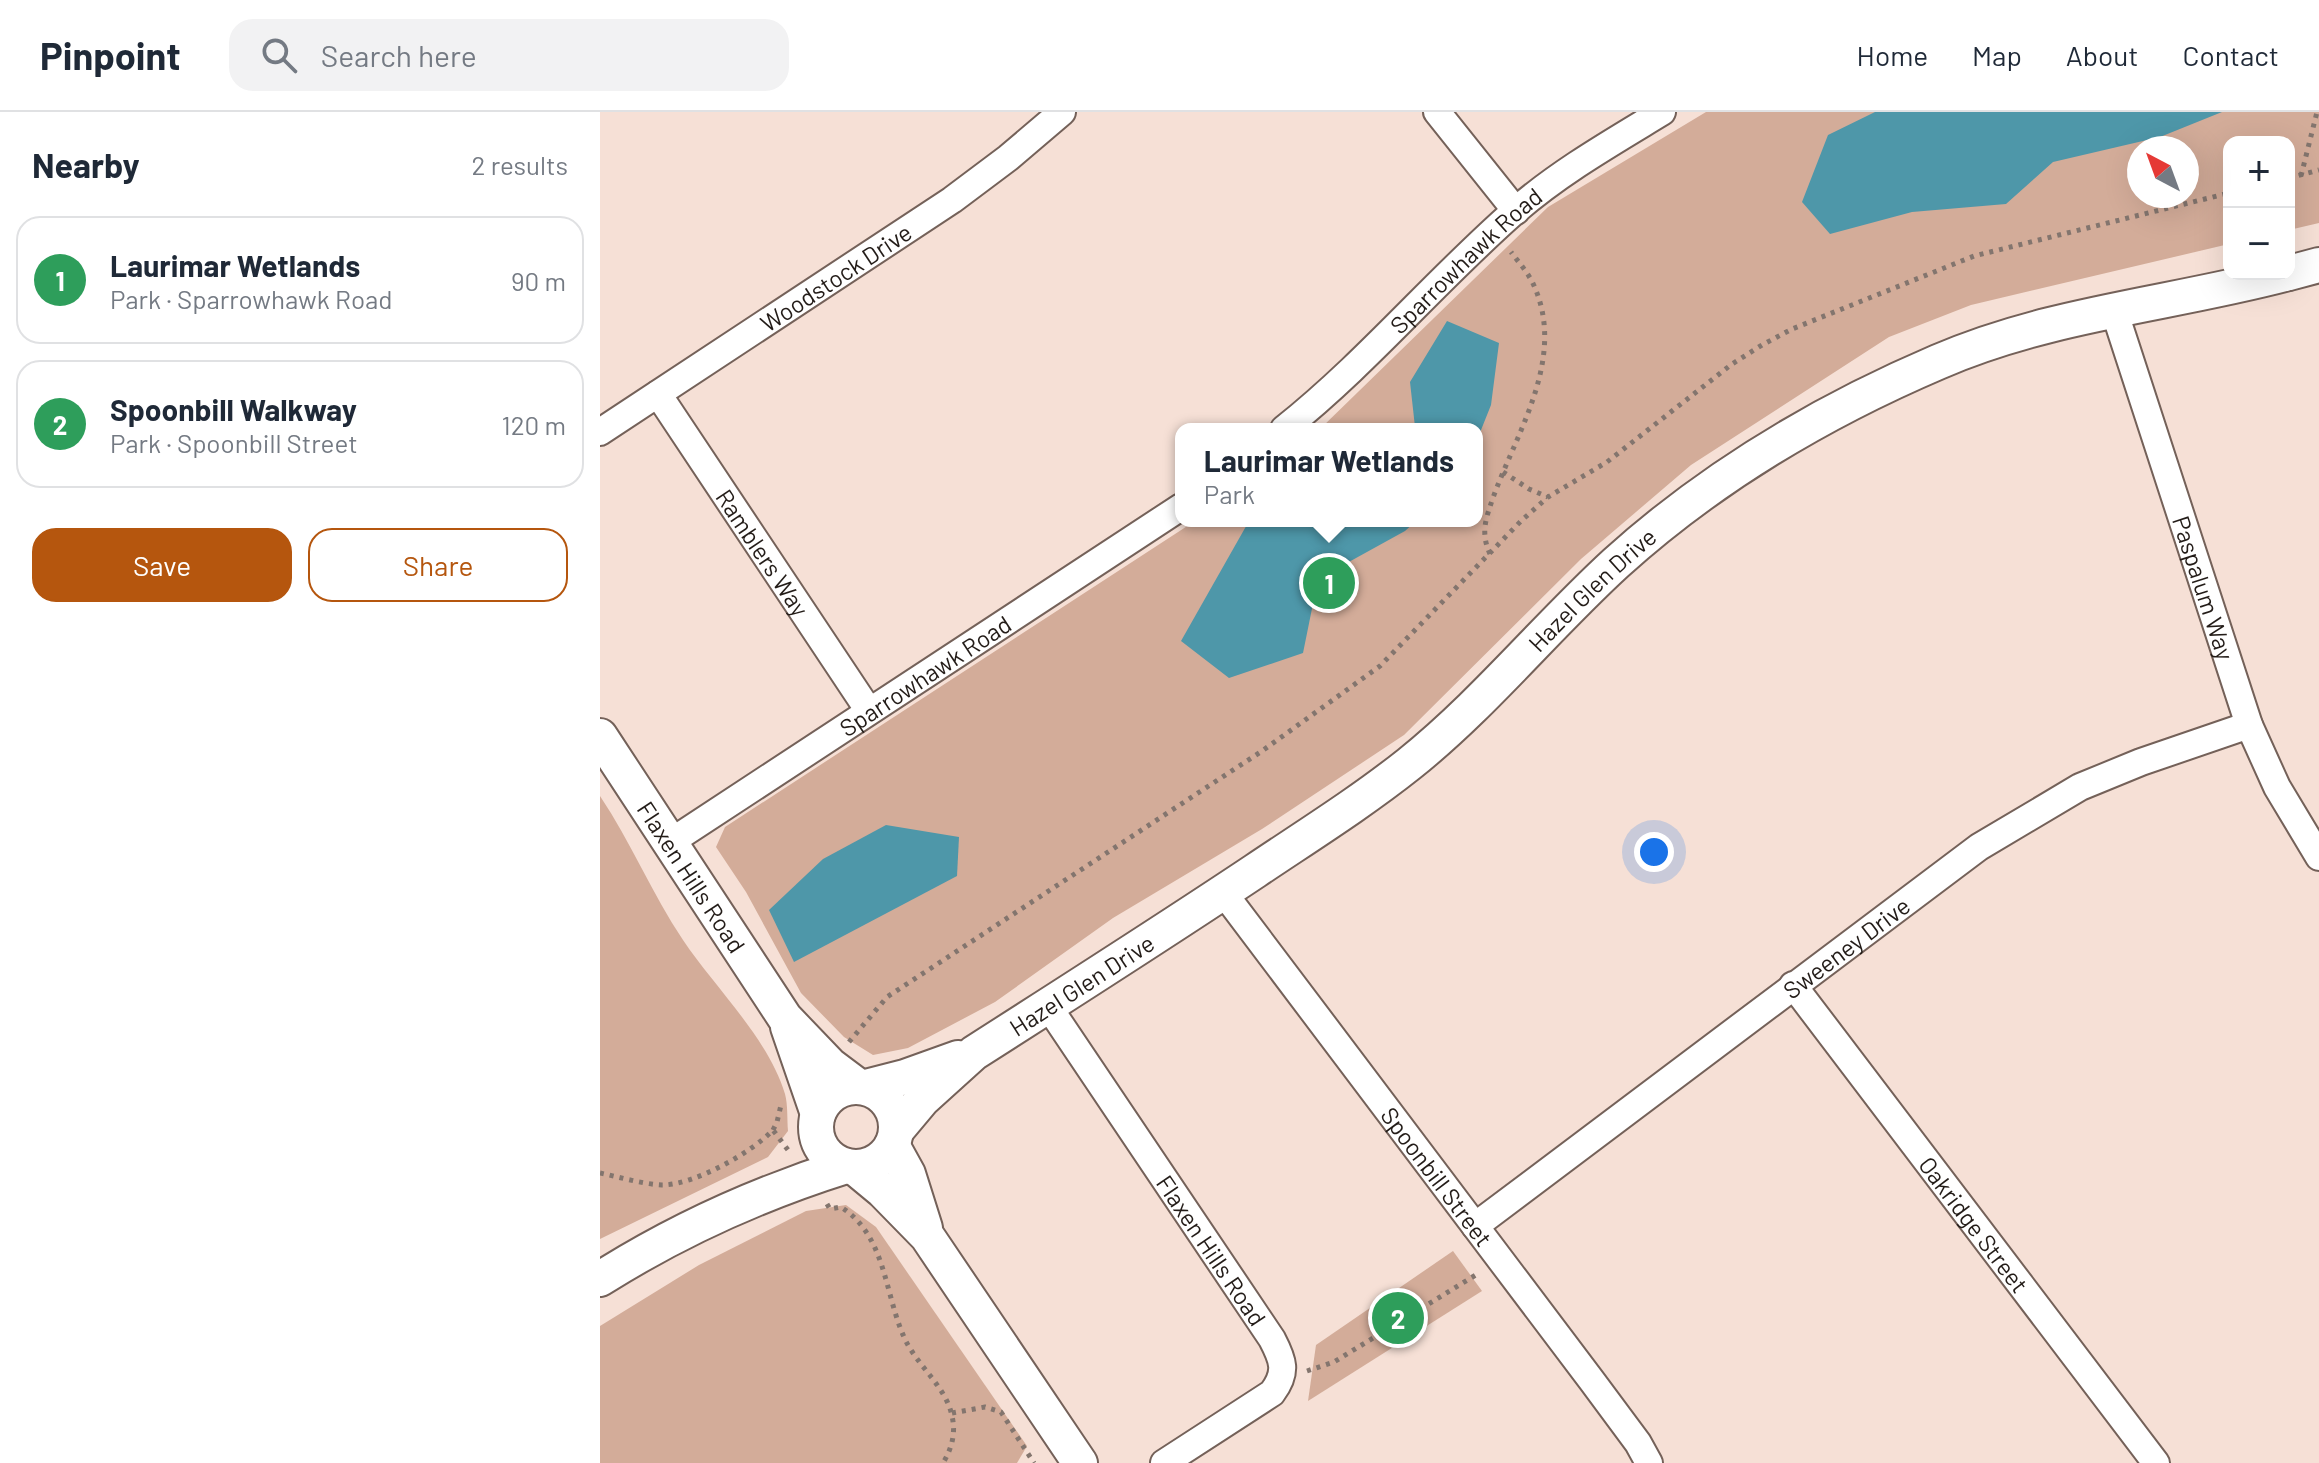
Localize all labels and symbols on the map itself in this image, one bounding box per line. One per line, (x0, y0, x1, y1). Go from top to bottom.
north arrow (2127, 136, 2199, 208)
street label: Sparrowhawk Road (1383, 181, 1547, 339)
street label: Woodstock Drive (754, 217, 917, 337)
street label: Ramblers Way (711, 483, 816, 621)
street label: Paspalum Way (2167, 512, 2241, 663)
street label: Hazel Glen Drive (1522, 521, 1661, 657)
pin: 1 (1303, 553, 1355, 613)
street label: Sparrowhawk Road (834, 608, 1016, 742)
street label: Flaxen Hills Road (632, 795, 752, 958)
your location (1634, 832, 1674, 872)
street label: Sweeney Drive (1777, 890, 1915, 1004)
street label: Hazel Glen Drive (1004, 927, 1159, 1041)
street label: Spoonbill Street (1376, 1101, 1499, 1252)
street label: Oakridge Street (1914, 1150, 2035, 1298)
street label: Flaxen Hills Road (1151, 1169, 1273, 1331)
pin: 2 (1372, 1288, 1424, 1348)

